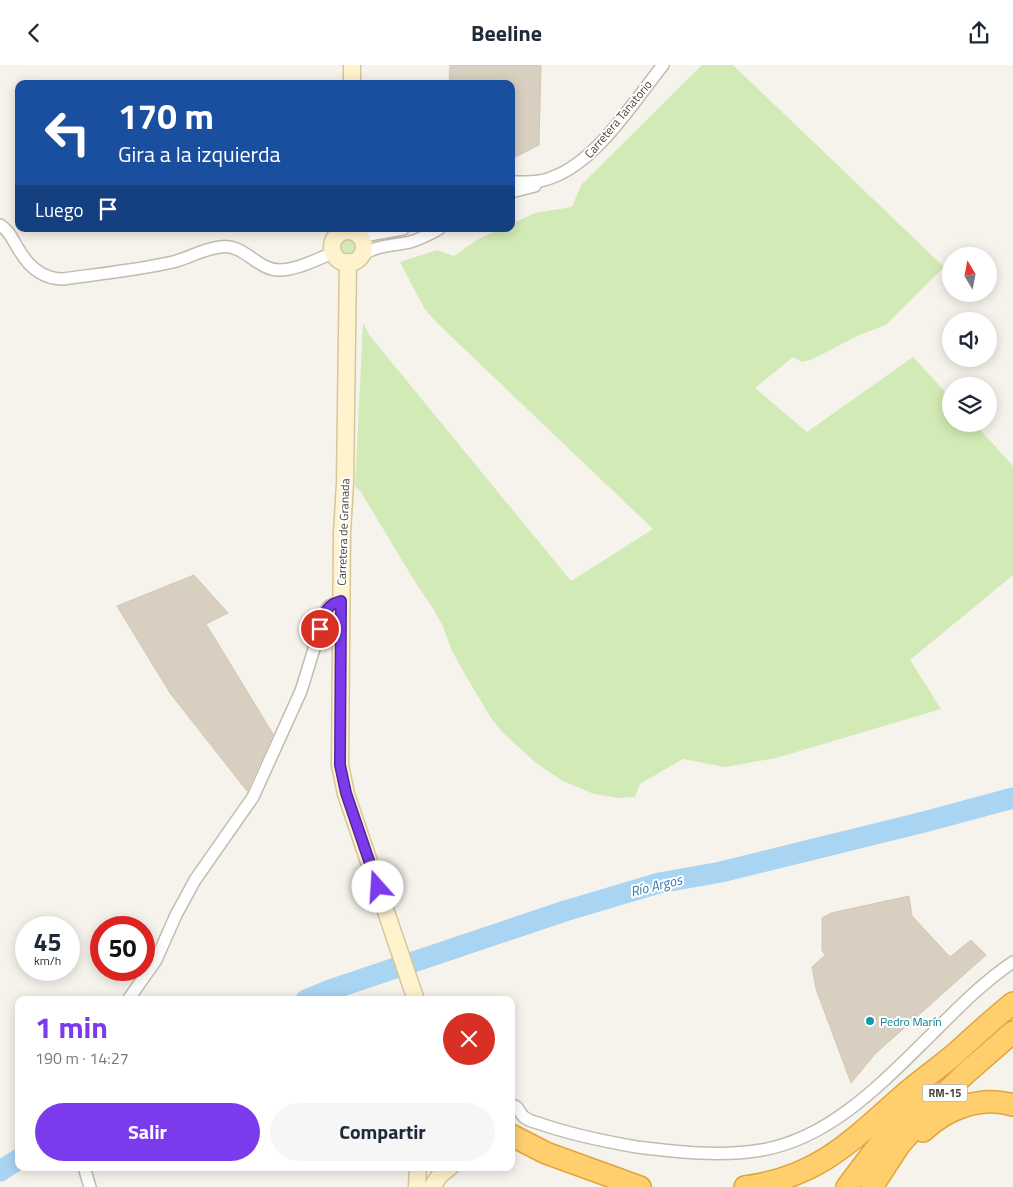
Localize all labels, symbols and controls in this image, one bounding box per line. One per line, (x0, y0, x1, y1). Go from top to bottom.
text: Beeline (471, 16, 542, 50)
icon: back (20, 19, 48, 47)
icon: share (965, 19, 993, 47)
street label: Carretera Tanatorio (579, 76, 657, 162)
text: 170 m (118, 89, 214, 143)
icon: left (35, 100, 100, 165)
text: Gira a la izquierda (118, 137, 281, 171)
text: Luego (35, 195, 84, 224)
icon: arrive (94, 195, 122, 223)
north arrow (942, 247, 998, 303)
map controls (942, 247, 997, 432)
button: sound (942, 312, 997, 367)
button: layers (942, 377, 997, 432)
street label: Carretera de Granada (332, 478, 354, 586)
pin (299, 608, 341, 650)
icon: arrive (306, 615, 334, 643)
position arrow (351, 860, 403, 912)
water label: Río Argos (628, 868, 685, 902)
speed limit sign: 50 (90, 916, 155, 981)
text: 45 (33, 923, 62, 961)
text: km/h (34, 951, 61, 970)
text: 1 min (35, 1004, 108, 1050)
place label: Pedro Marín (880, 1012, 942, 1031)
button: close (443, 1013, 495, 1065)
marker: Pedro Marín (864, 1015, 876, 1027)
text: 190 m · 14:27 (35, 1046, 129, 1070)
road number: RM-15 (922, 1085, 968, 1101)
button: Salir (35, 1103, 260, 1161)
button: Compartir (270, 1103, 495, 1161)

